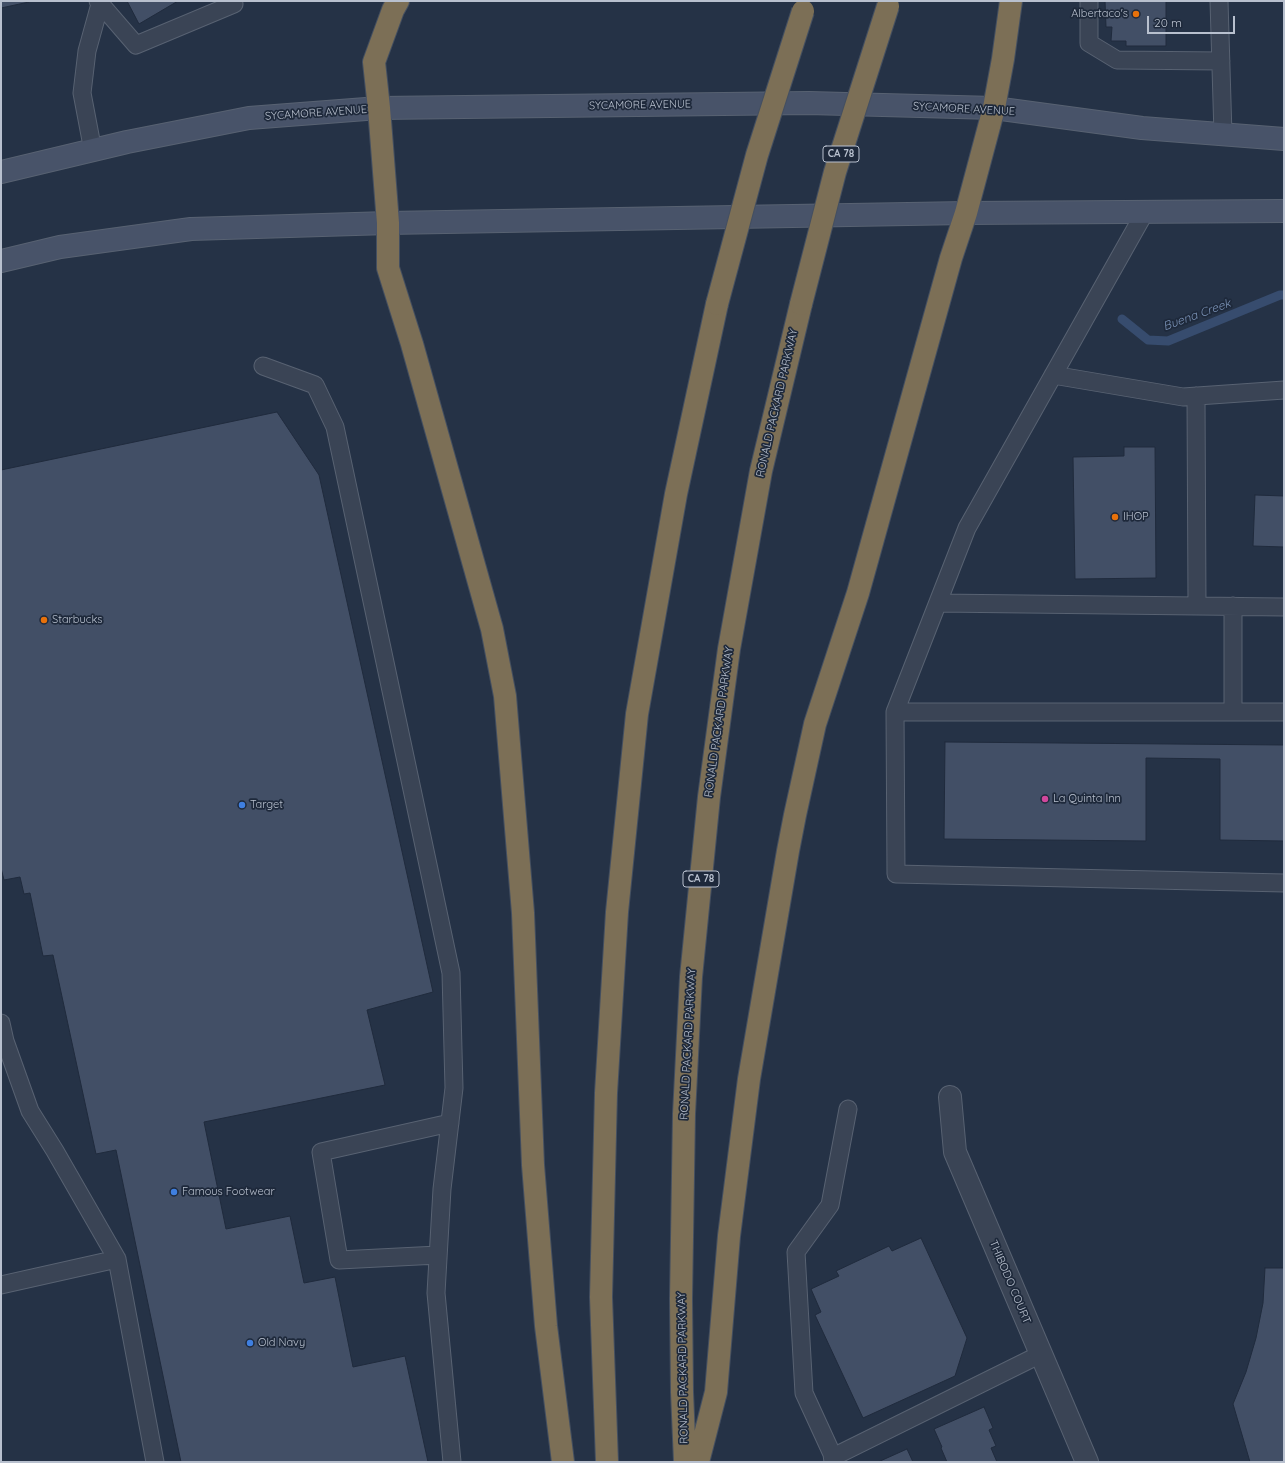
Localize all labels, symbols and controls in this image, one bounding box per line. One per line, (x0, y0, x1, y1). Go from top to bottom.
place label: Albertaco's (1071, 7, 1128, 21)
scale bar (1149, 8, 1237, 34)
marker: Albertaco's (1131, 9, 1141, 19)
text: 20 m (1154, 15, 1182, 30)
street label: SYCAMORE AVENUE (589, 98, 691, 112)
street label: SYCAMORE AVENUE (913, 100, 1015, 118)
street label: SYCAMORE AVENUE (265, 103, 367, 123)
road number: CA 78 (823, 146, 859, 162)
water label: Buena Creek (1161, 296, 1233, 334)
street label: RONALD PACKARD PARKWAY (753, 328, 801, 478)
place label: IHOP (1123, 510, 1149, 524)
marker: IHOP (1110, 512, 1120, 522)
place label: Starbucks (52, 613, 102, 627)
marker: Starbucks (39, 615, 49, 625)
street label: RONALD PACKARD PARKWAY (702, 646, 736, 798)
place label: La Quinta Inn (1053, 792, 1121, 806)
marker: La Quinta Inn (1040, 794, 1050, 804)
place label: Target (250, 798, 283, 812)
marker: Target (237, 800, 247, 810)
road number: CA 78 (683, 871, 719, 887)
street label: RONALD PACKARD PARKWAY (677, 968, 699, 1120)
place label: Famous Footwear (182, 1185, 275, 1199)
marker: Famous Footwear (169, 1187, 179, 1197)
street label: THIBODO COURT (986, 1238, 1034, 1326)
street label: RONALD PACKARD PARKWAY (675, 1292, 691, 1444)
place label: Old Navy (258, 1336, 305, 1350)
marker: Old Navy (245, 1338, 255, 1348)

